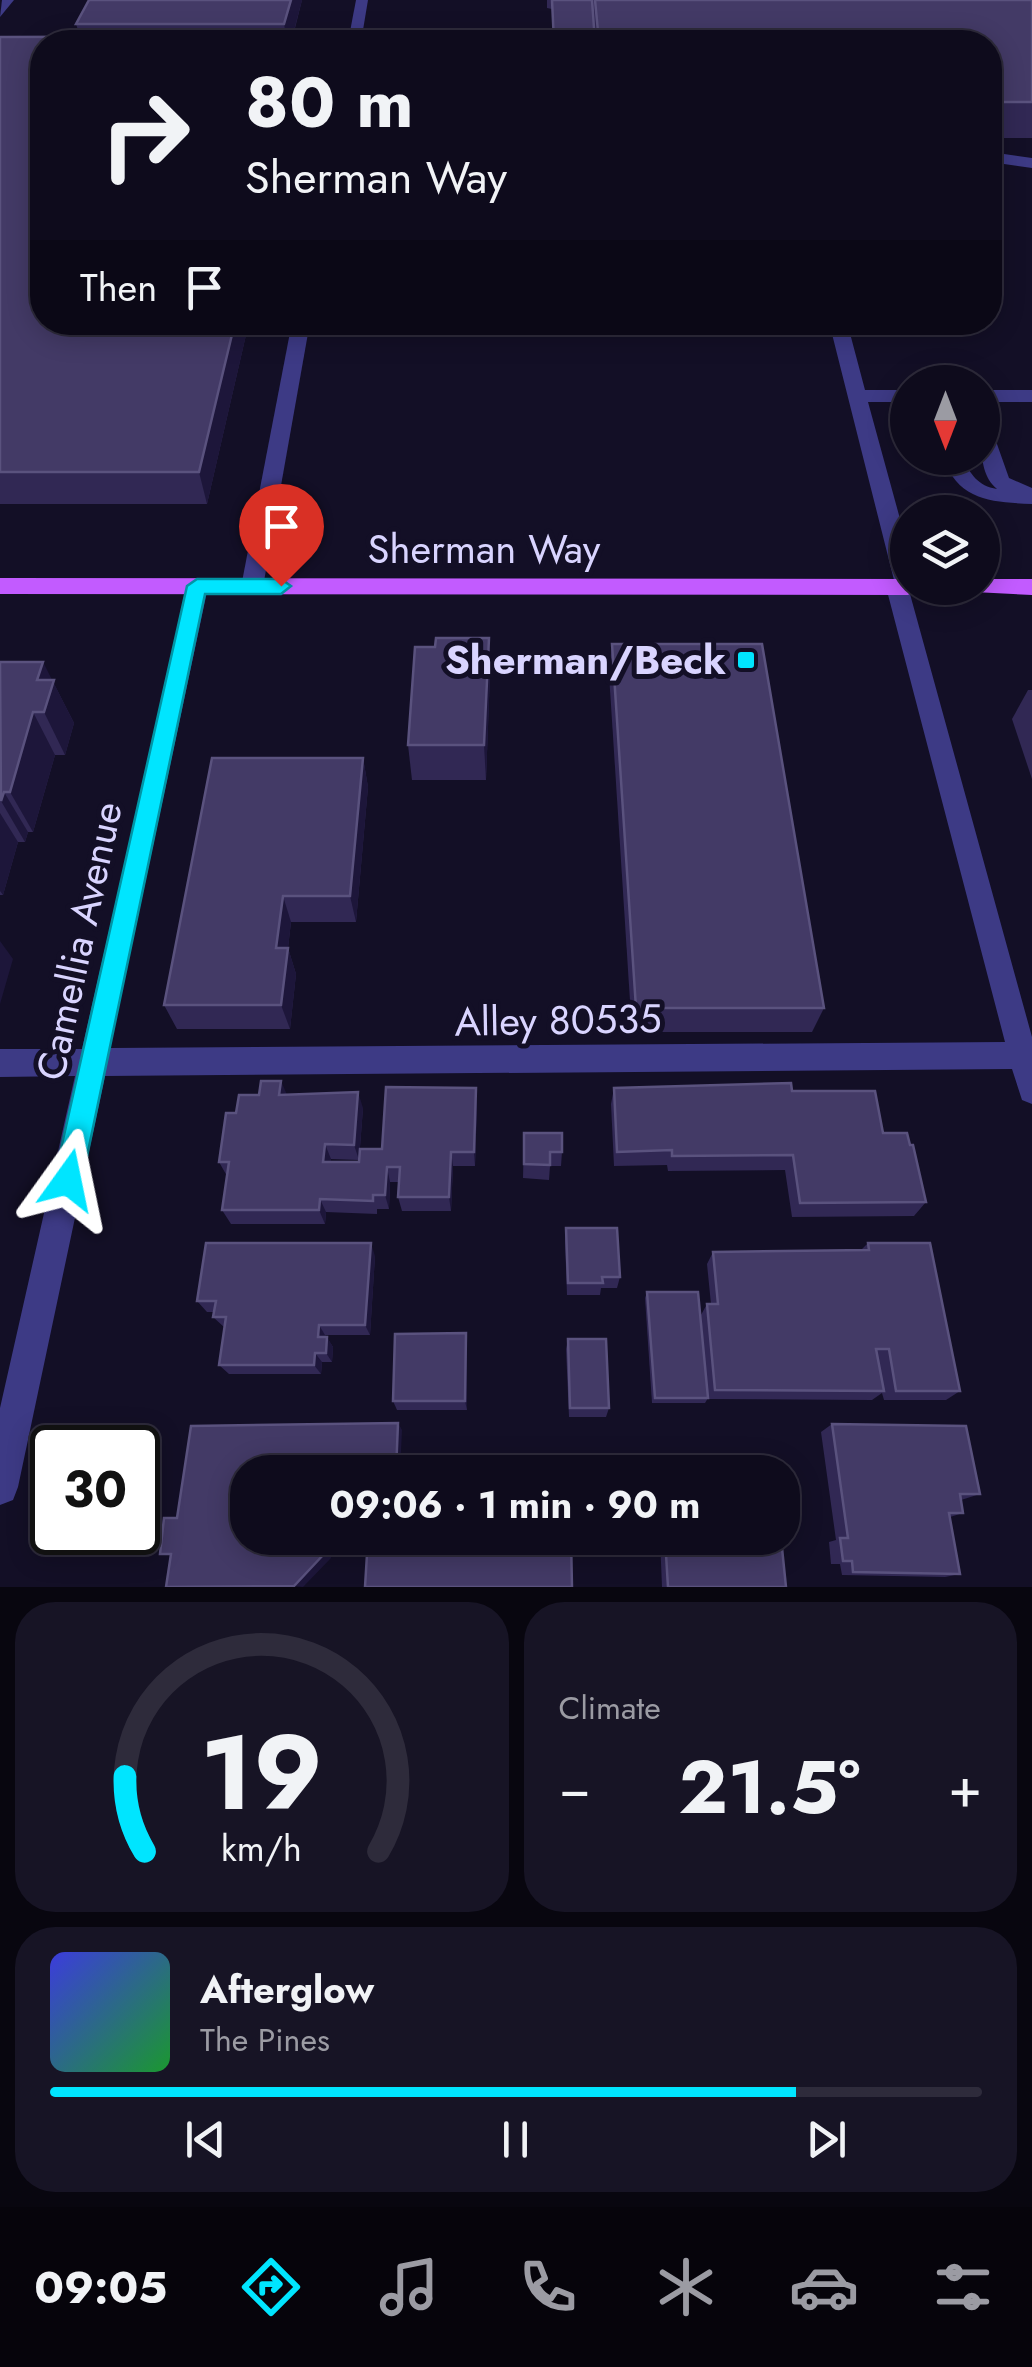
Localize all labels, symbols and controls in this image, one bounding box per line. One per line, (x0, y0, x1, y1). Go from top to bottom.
text: 80 m (245, 52, 414, 153)
icon: right (80, 70, 210, 200)
text: Sherman Way (245, 145, 507, 210)
text: Then (80, 260, 157, 315)
icon: arrive (177, 260, 232, 315)
north arrow (890, 365, 1000, 475)
map controls (890, 365, 1000, 605)
pin (239, 484, 324, 587)
button: layers (890, 495, 1000, 605)
icon: arrive (254, 499, 309, 554)
street label: Sherman Way (368, 520, 601, 578)
place label: Sherman/Beck (445, 631, 726, 689)
marker: Sherman/Beck (735, 649, 757, 671)
street label: Camellia Avenue (21, 797, 137, 1085)
street label: Alley 80535 (454, 989, 662, 1051)
position arrow (16, 1128, 120, 1232)
speed limit sign: 30 (30, 1425, 160, 1555)
text: 09:06 · 1 min · 90 m (330, 1477, 700, 1532)
text: Climate (559, 1685, 661, 1731)
text: 19 (200, 1698, 323, 1848)
text: 21.5° (678, 1733, 861, 1841)
text: − (559, 1748, 591, 1828)
text: + (948, 1748, 982, 1828)
text: km/h (221, 1823, 302, 1874)
text: Afterglow (200, 1962, 374, 2017)
text: The Pines (200, 2017, 330, 2063)
icon: previous (178, 2112, 233, 2167)
icon: pause (488, 2112, 543, 2167)
icon: next (799, 2112, 854, 2167)
icon: directions (236, 2252, 306, 2322)
icon: music (374, 2252, 444, 2322)
icon: phone (513, 2252, 583, 2322)
icon: climate (651, 2252, 721, 2322)
icon: car (789, 2252, 859, 2322)
icon: filters (928, 2252, 998, 2322)
text: 09:05 (34, 2255, 167, 2320)

